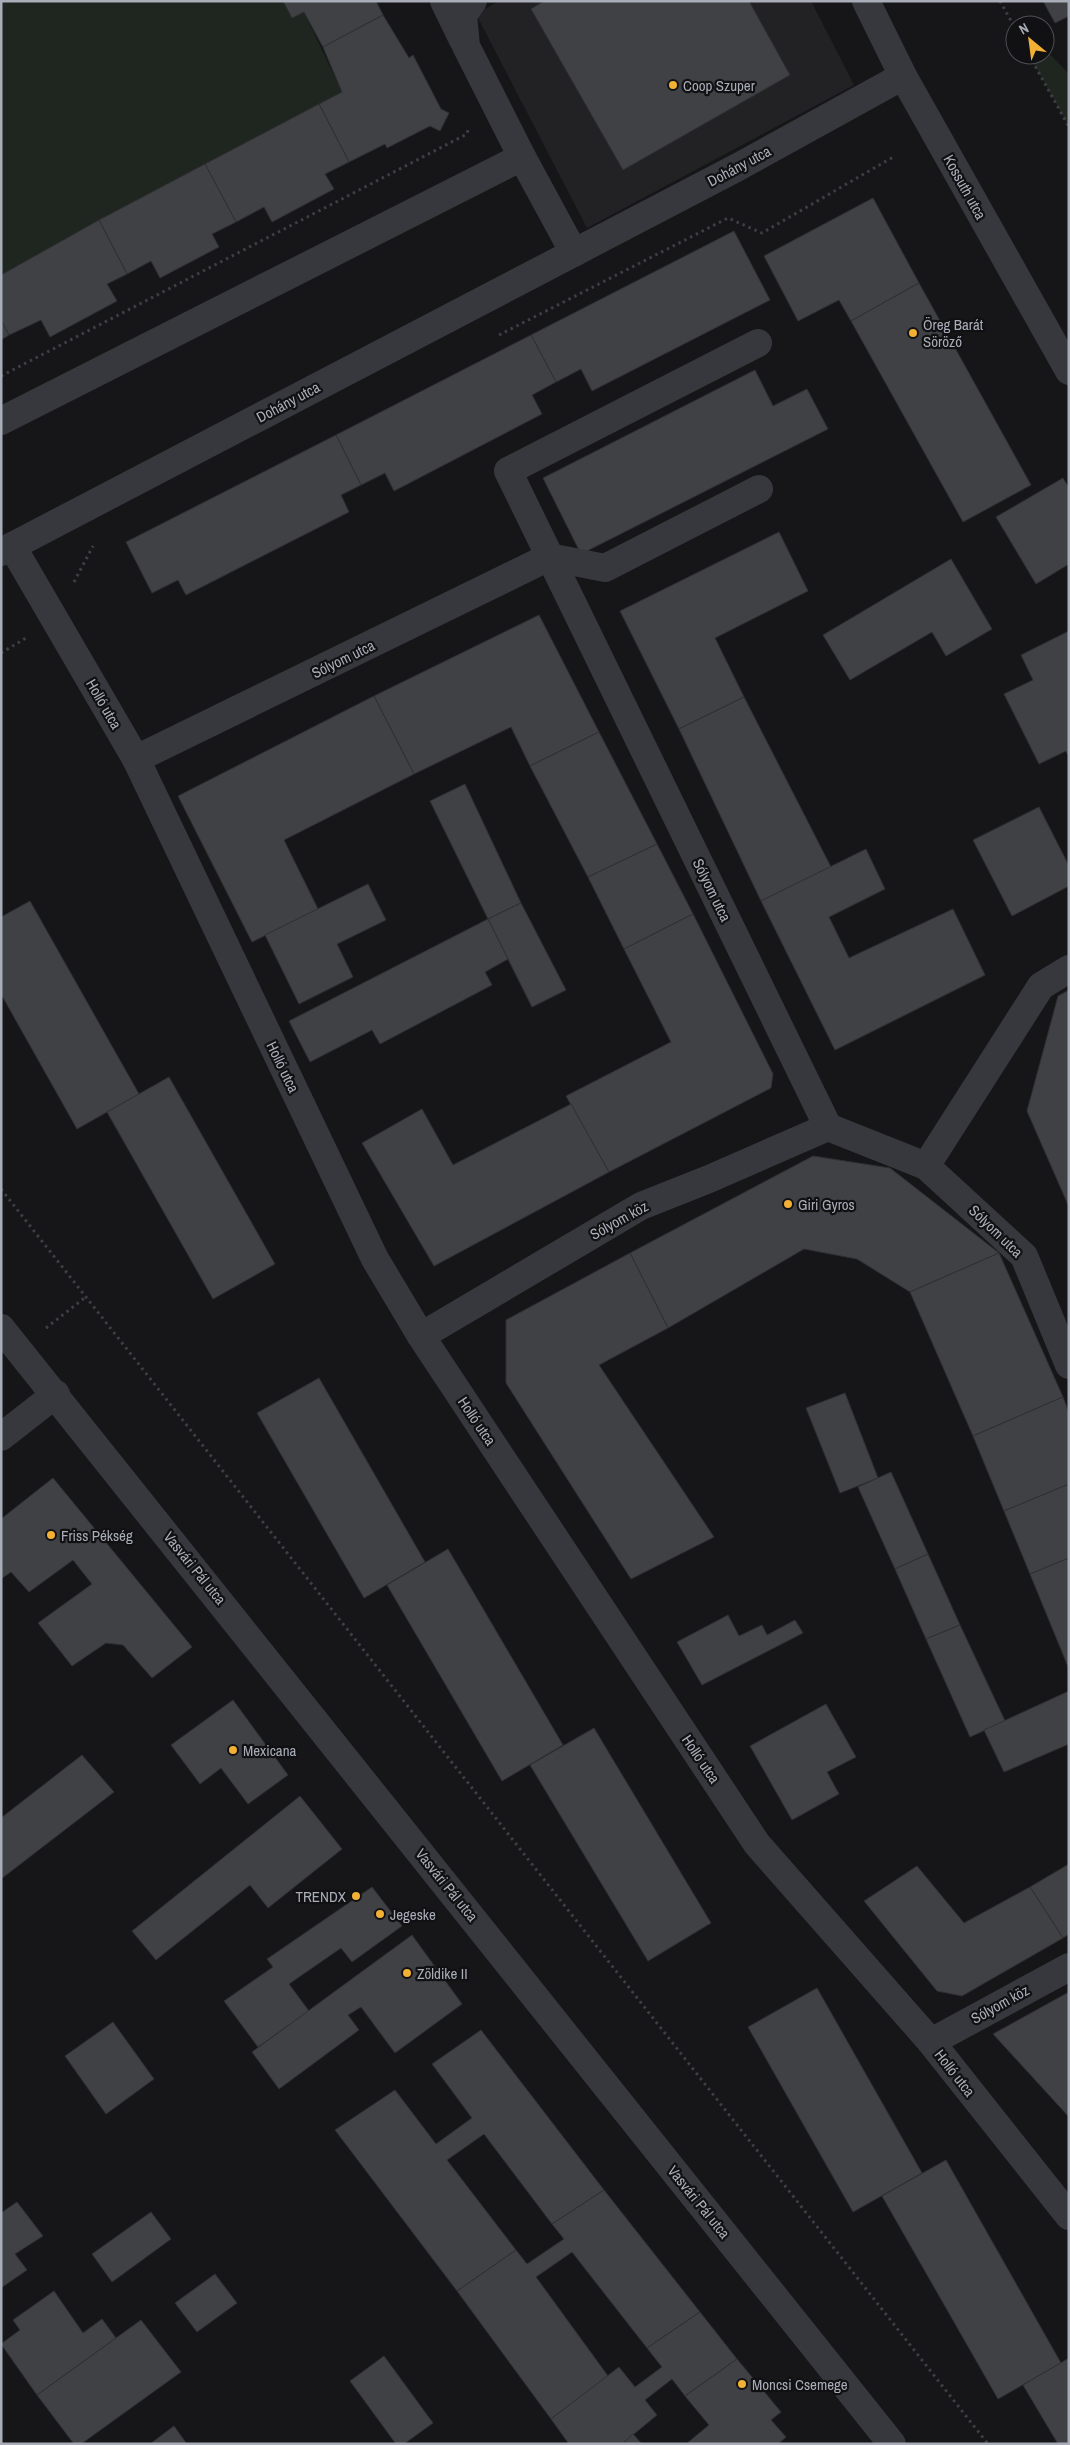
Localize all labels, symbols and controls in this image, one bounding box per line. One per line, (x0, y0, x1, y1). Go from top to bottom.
north arrow (1005, 15, 1055, 65)
text: N (1016, 19, 1032, 39)
place label: Coop Szuper (683, 75, 755, 96)
marker: Coop Szuper (667, 79, 679, 91)
street label: Dohány utca (704, 140, 775, 191)
street label: Kossuth utca (939, 151, 991, 223)
place label: Öreg Barát Söröző (923, 314, 984, 352)
marker: Öreg Barát Söröző (907, 327, 919, 339)
street label: Dohány utca (253, 376, 324, 427)
street label: Sólyom utca (308, 635, 378, 683)
street label: Holló utca (81, 675, 127, 733)
street label: Sólyom utca (688, 855, 736, 925)
street label: Holló utca (262, 1038, 304, 1096)
place label: Giri Gyros (798, 1194, 855, 1215)
street label: Sólyom köz (586, 1195, 652, 1245)
marker: Giri Gyros (782, 1198, 794, 1210)
street label: Sólyom utca (964, 1200, 1028, 1262)
street label: Holló utca (453, 1392, 501, 1450)
place label: Friss Pékség (61, 1525, 133, 1546)
street label: Vasvári Pál utca (159, 1527, 231, 1609)
marker: Friss Pékség (45, 1529, 57, 1541)
street label: Holló utca (677, 1730, 725, 1788)
place label: Mexicana (243, 1740, 296, 1761)
marker: Mexicana (227, 1744, 239, 1756)
street label: Vasvári Pál utca (411, 1844, 483, 1926)
place label: TRENDX (295, 1886, 347, 1907)
marker: TRENDX (350, 1890, 362, 1902)
place label: Jegeske (390, 1904, 436, 1925)
marker: Jegeske (374, 1908, 386, 1920)
place label: Zöldike II (417, 1963, 468, 1984)
marker: Zöldike II (401, 1967, 413, 1979)
street label: Sólyom köz (967, 1979, 1033, 2029)
street label: Holló utca (930, 2045, 980, 2101)
street label: Vasvári Pál utca (663, 2161, 735, 2243)
place label: Moncsi Csemege (752, 2374, 848, 2395)
marker: Moncsi Csemege (736, 2378, 748, 2390)

